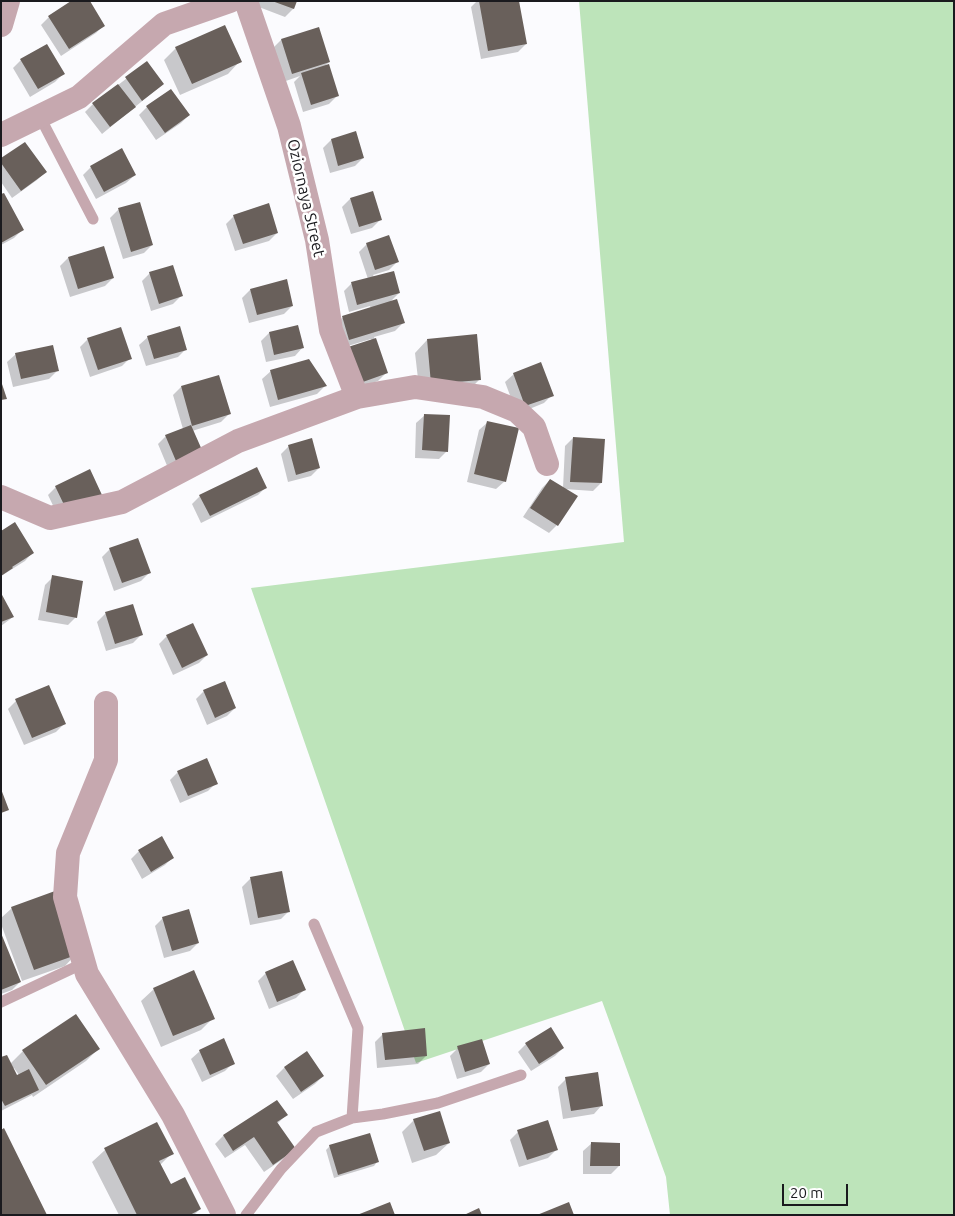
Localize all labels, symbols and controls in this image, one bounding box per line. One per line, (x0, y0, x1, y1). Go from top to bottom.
street label: Oziornaya Street (283, 137, 329, 259)
scale bar (785, 1174, 851, 1206)
text: 20 m (790, 1184, 823, 1201)

